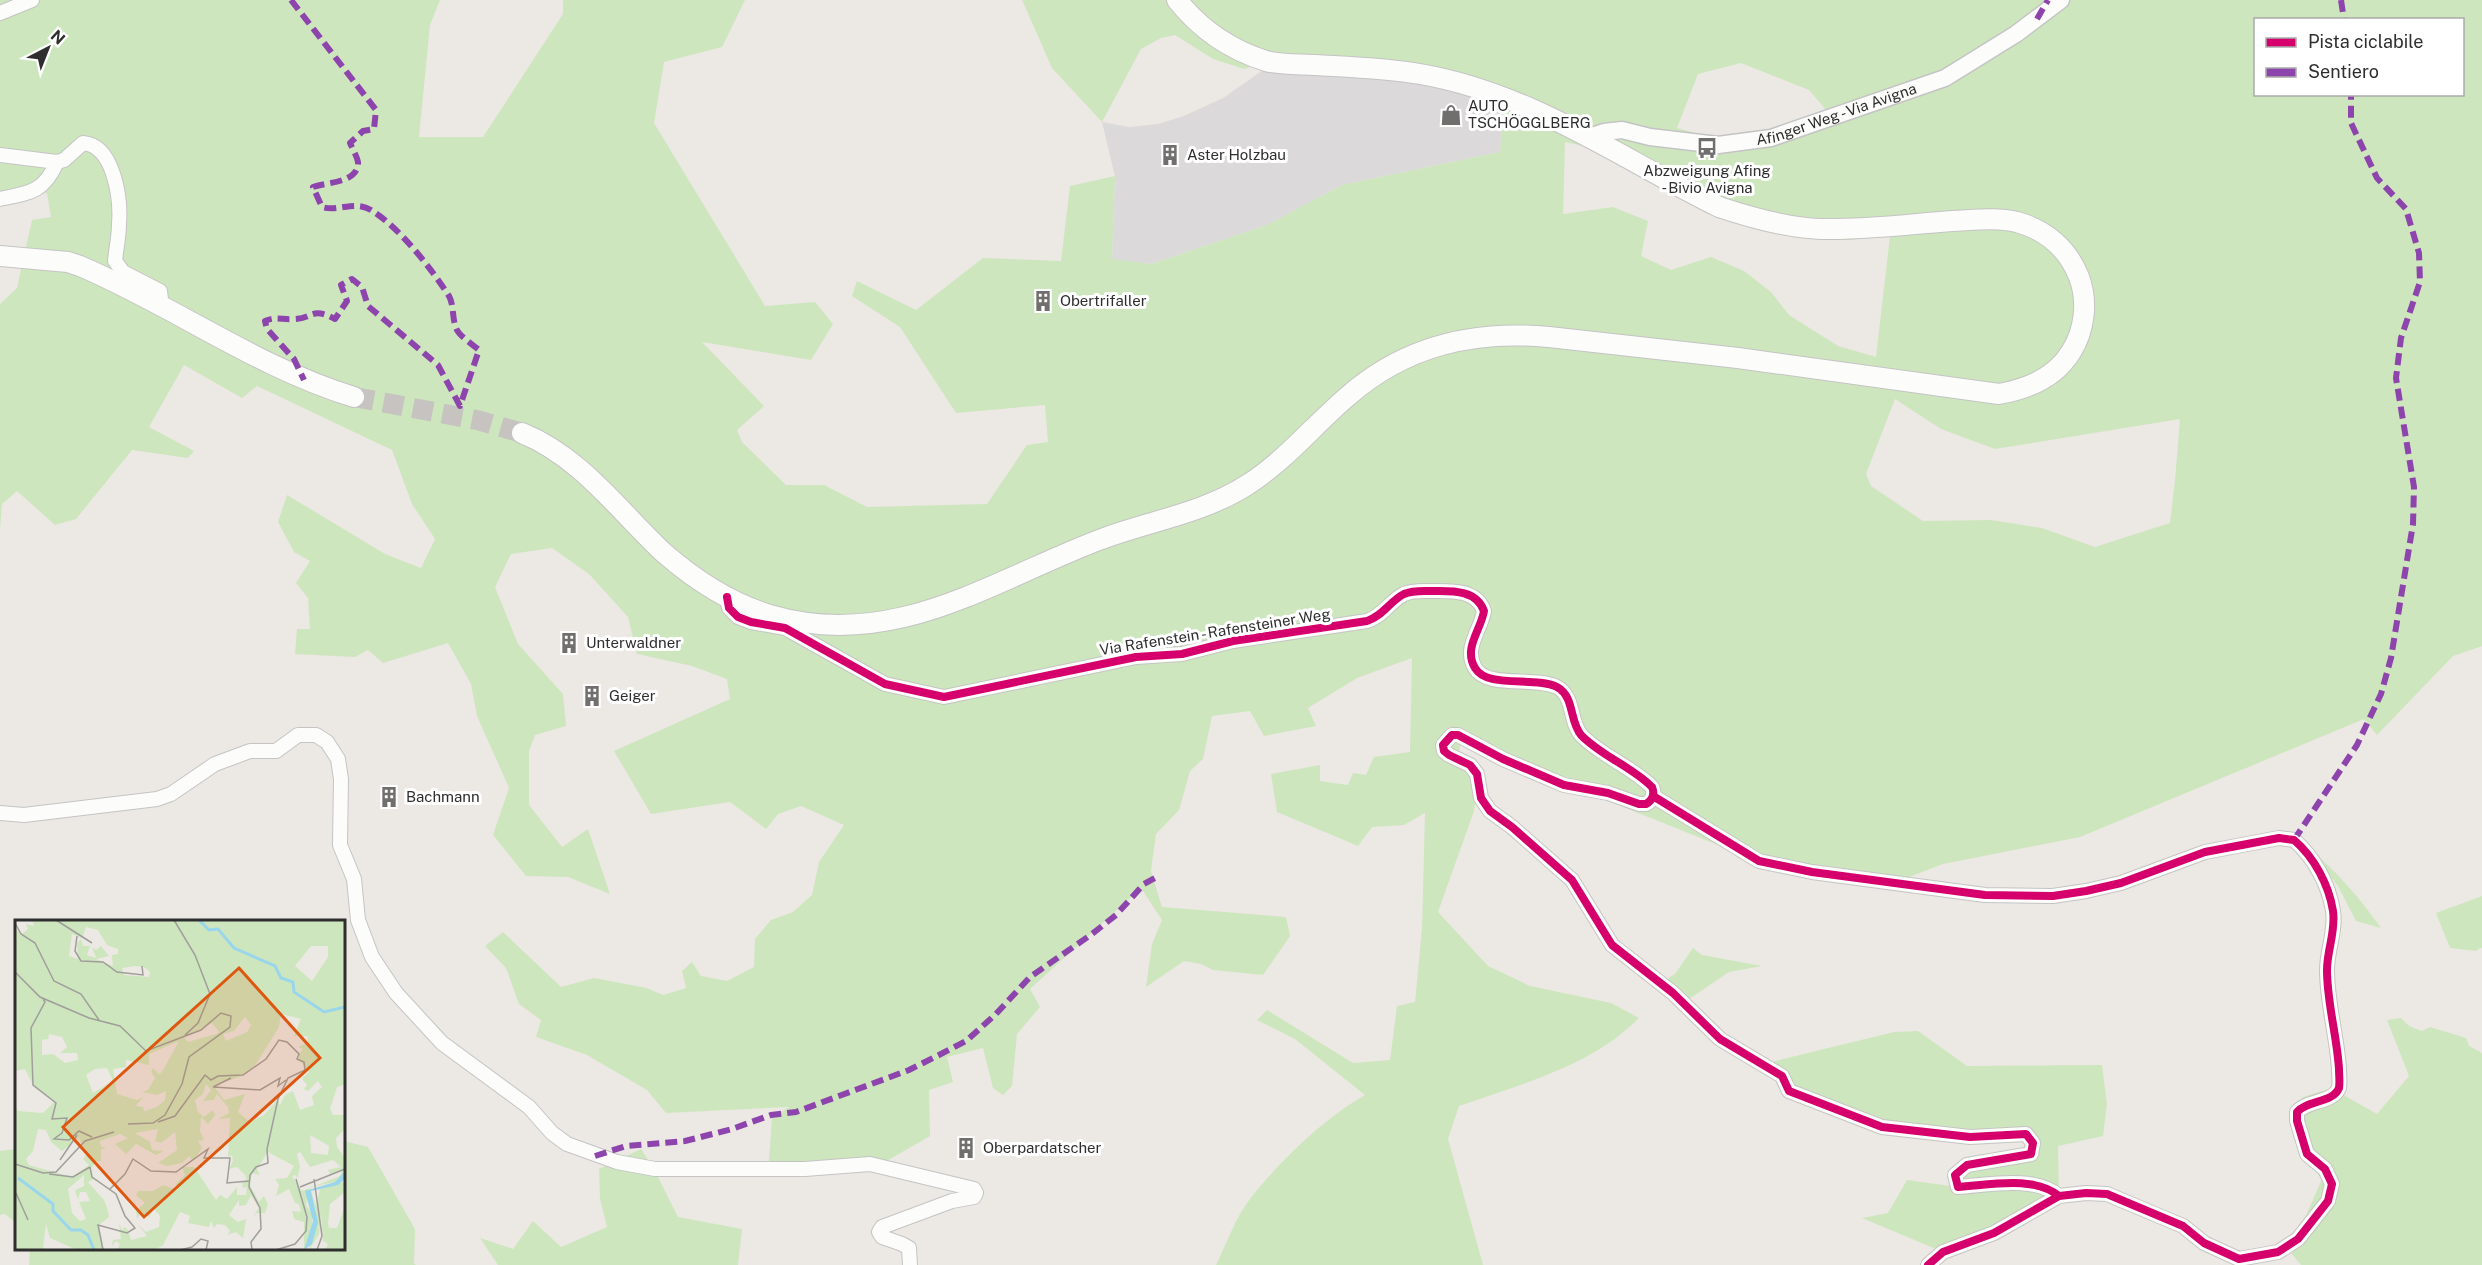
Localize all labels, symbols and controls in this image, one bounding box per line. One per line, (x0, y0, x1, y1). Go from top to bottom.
north arrow (18, 18, 78, 78)
legend (2254, 18, 2464, 96)
text: N (47, 26, 69, 48)
text: Pista ciclabile (2308, 31, 2423, 52)
text: Sentiero (2308, 61, 2379, 82)
street label: Afinger Weg - Via Avigna (1755, 80, 1919, 148)
place label: AUTO TSCHÖGGLBERG (1468, 97, 1591, 131)
shop icon: AUTO TSCHÖGGLBERG (1439, 103, 1463, 127)
bus stop icon: Abzweigung Afing - Bivio Avigna (1695, 136, 1719, 160)
building icon: Aster Holzbau (1158, 143, 1182, 167)
place label: Aster Holzbau (1187, 146, 1286, 163)
place label: Abzweigung Afing - Bivio Avigna (1643, 162, 1771, 196)
building icon: Obertrifaller (1031, 289, 1055, 313)
place label: Obertrifaller (1060, 292, 1147, 309)
street label: Via Rafenstein - Rafensteiner Weg (1098, 605, 1332, 658)
building icon: Unterwaldner (557, 631, 581, 655)
place label: Unterwaldner (586, 634, 681, 651)
building icon: Geiger (580, 684, 604, 708)
place label: Geiger (609, 687, 656, 704)
building icon: Bachmann (377, 785, 401, 809)
place label: Bachmann (406, 788, 480, 805)
inset map (15, 920, 345, 1250)
building icon: Oberpardatscher (954, 1136, 978, 1160)
place label: Oberpardatscher (983, 1139, 1102, 1156)

